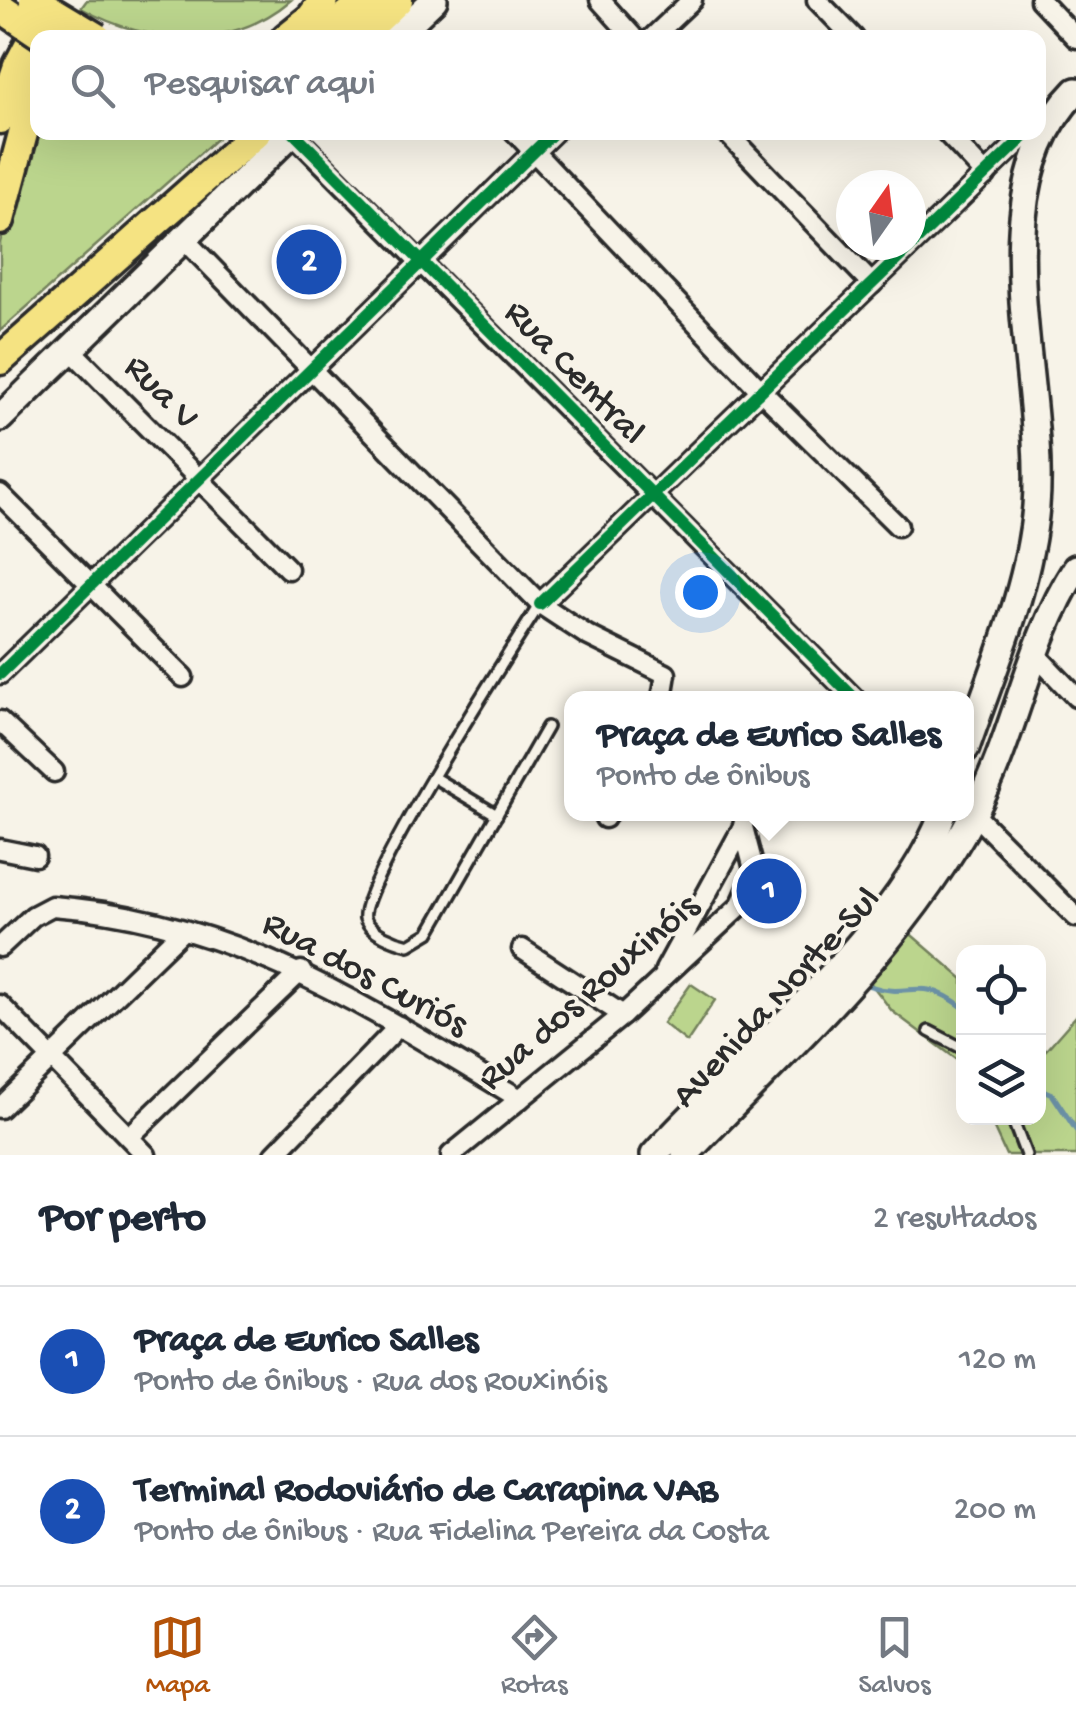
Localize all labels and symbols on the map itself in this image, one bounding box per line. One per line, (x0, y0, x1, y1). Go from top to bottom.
north arrow (836, 170, 926, 260)
pin: 2 (276, 224, 342, 300)
street label: Rua Central (493, 292, 653, 456)
street label: Rua V (113, 347, 207, 441)
your location (675, 567, 726, 618)
pin: 1 (736, 854, 802, 928)
street label: Avenida Norte-Sul (664, 879, 892, 1119)
street label: Rua dos Rouxinóis (470, 885, 710, 1102)
street label: Rua dos Curiós (254, 903, 475, 1049)

